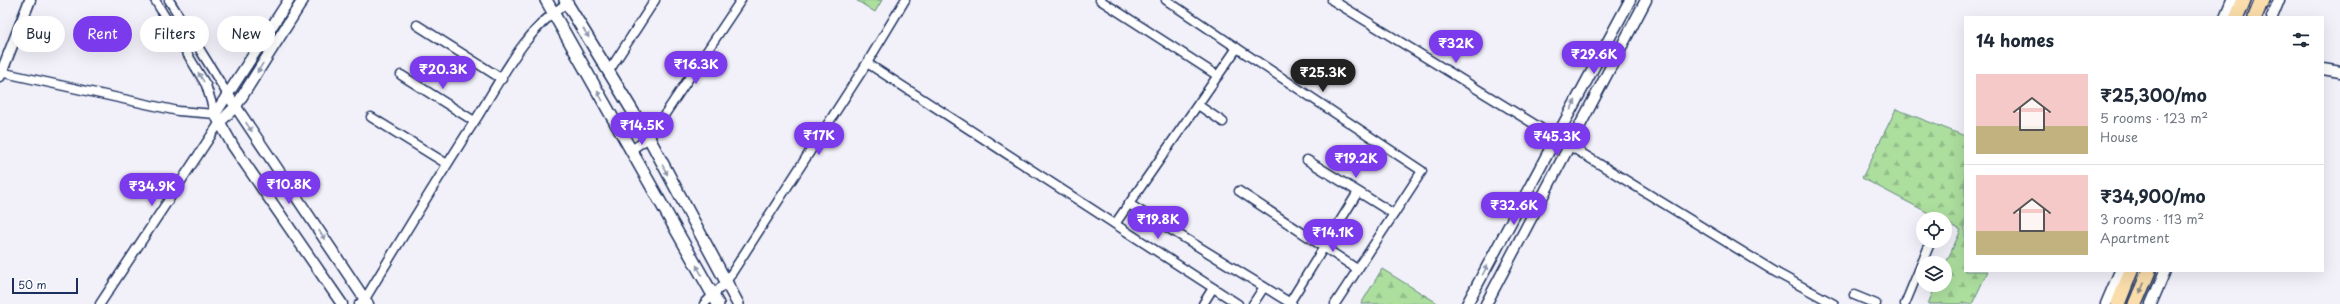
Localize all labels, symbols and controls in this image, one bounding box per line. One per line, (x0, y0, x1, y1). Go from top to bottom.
chip: Buy (12, 16, 65, 52)
chip: Rent (73, 16, 132, 52)
chip: Filters (140, 16, 209, 52)
chip: New (217, 16, 275, 52)
one-way arrow (582, 27, 589, 39)
text: 14 homes (1976, 27, 2054, 53)
icon: filters (2290, 29, 2312, 51)
pin: ₹32K (1432, 30, 1480, 64)
text: ₹32K (1438, 33, 1474, 52)
pin: ₹29.6K (1561, 41, 1627, 75)
text: ₹29.6K (1571, 44, 1617, 63)
pin: ₹16.3K (663, 51, 729, 85)
text: ₹16.3K (673, 54, 719, 73)
pin: ₹20.3K (410, 56, 476, 90)
text: ₹20.3K (419, 59, 467, 78)
pin: ₹25.3K (1290, 59, 1356, 93)
one-way arrow (256, 62, 263, 74)
text: ₹25.3K (1300, 62, 1346, 81)
one-way arrow (198, 71, 205, 83)
text: ₹25,300/mo (2100, 82, 2207, 108)
one-way arrow (597, 90, 603, 102)
icon: home (2008, 90, 2056, 138)
one-way arrow (1569, 99, 1576, 111)
text: 5 rooms · 123 m² (2100, 108, 2208, 127)
pin: ₹14.5K (609, 112, 675, 146)
text: ₹14.5K (620, 115, 664, 134)
one-way arrow (246, 121, 253, 133)
pin: ₹17K (795, 122, 843, 156)
pin: ₹45.3K (1524, 123, 1590, 157)
text: ₹17K (803, 125, 835, 144)
text: ₹45.3K (1533, 126, 1581, 145)
text: House (2100, 127, 2138, 146)
pin: ₹19.2K (1323, 145, 1389, 179)
text: ₹19.2K (1334, 148, 1378, 167)
one-way arrow (662, 164, 669, 175)
pin: ₹10.8K (256, 171, 322, 205)
pin: ₹34.9K (119, 173, 185, 207)
text: ₹10.8K (266, 174, 312, 193)
text: ₹34.9K (129, 176, 175, 195)
text: ₹34,900/mo (2100, 183, 2206, 209)
icon: home (2008, 191, 2056, 239)
pin: ₹32.6K (1481, 192, 1547, 226)
text: ₹32.6K (1490, 195, 1538, 214)
pin: ₹19.8K (1125, 206, 1191, 240)
text: ₹19.8K (1137, 209, 1179, 228)
text: 3 rooms · 113 m² (2100, 209, 2204, 228)
map controls (1916, 212, 1952, 292)
button: locate (1916, 212, 1952, 248)
pin: ₹14.1K (1300, 219, 1366, 253)
text: ₹14.1K (1312, 222, 1354, 241)
text: Apartment (2100, 228, 2169, 247)
one-way arrow (318, 230, 326, 240)
button: layers (1916, 256, 1952, 292)
one-way arrow (696, 264, 703, 276)
one-way arrow (1482, 264, 1488, 275)
scale bar (12, 276, 78, 295)
text: 50 m (18, 276, 47, 293)
one-way arrow (2139, 282, 2145, 294)

